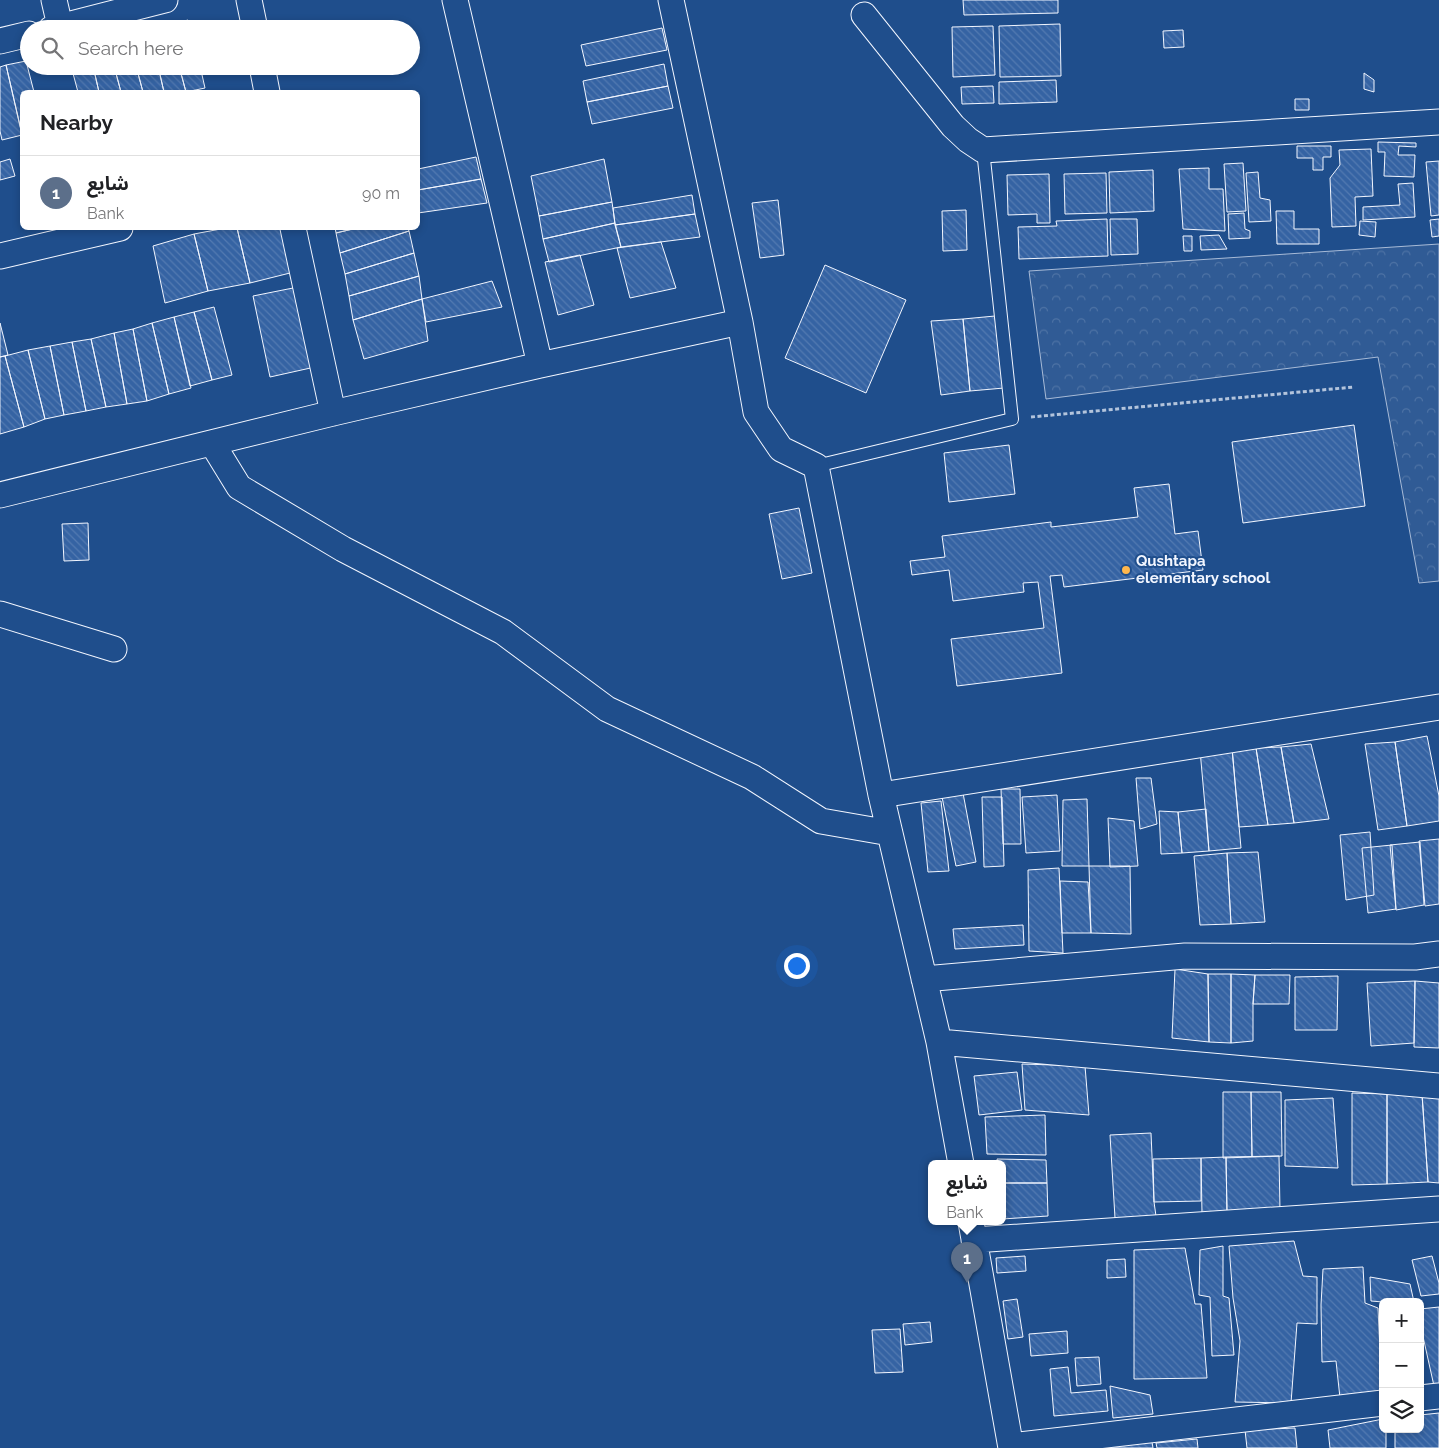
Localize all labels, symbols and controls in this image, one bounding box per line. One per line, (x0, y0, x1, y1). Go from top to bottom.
search box (20, 20, 420, 75)
icon: search (38, 34, 66, 62)
text: Search here (78, 37, 184, 59)
text: Nearby (40, 110, 113, 135)
text: شايع (87, 172, 129, 194)
text: 1 (52, 184, 60, 203)
text: 90 m (362, 184, 400, 203)
text: Bank (87, 204, 124, 223)
place label: Qushtapa elementary school (1136, 552, 1270, 587)
marker: Qushtapa elementary school (1120, 564, 1132, 576)
your location (784, 953, 810, 979)
popup (928, 1160, 1006, 1225)
text: شايع (946, 1171, 988, 1193)
text: Bank (946, 1203, 983, 1222)
pin: 1 (951, 1242, 983, 1283)
map controls (1379, 1298, 1424, 1433)
button: + (1379, 1298, 1424, 1343)
button: − (1379, 1343, 1424, 1388)
button: layers (1379, 1388, 1424, 1433)

